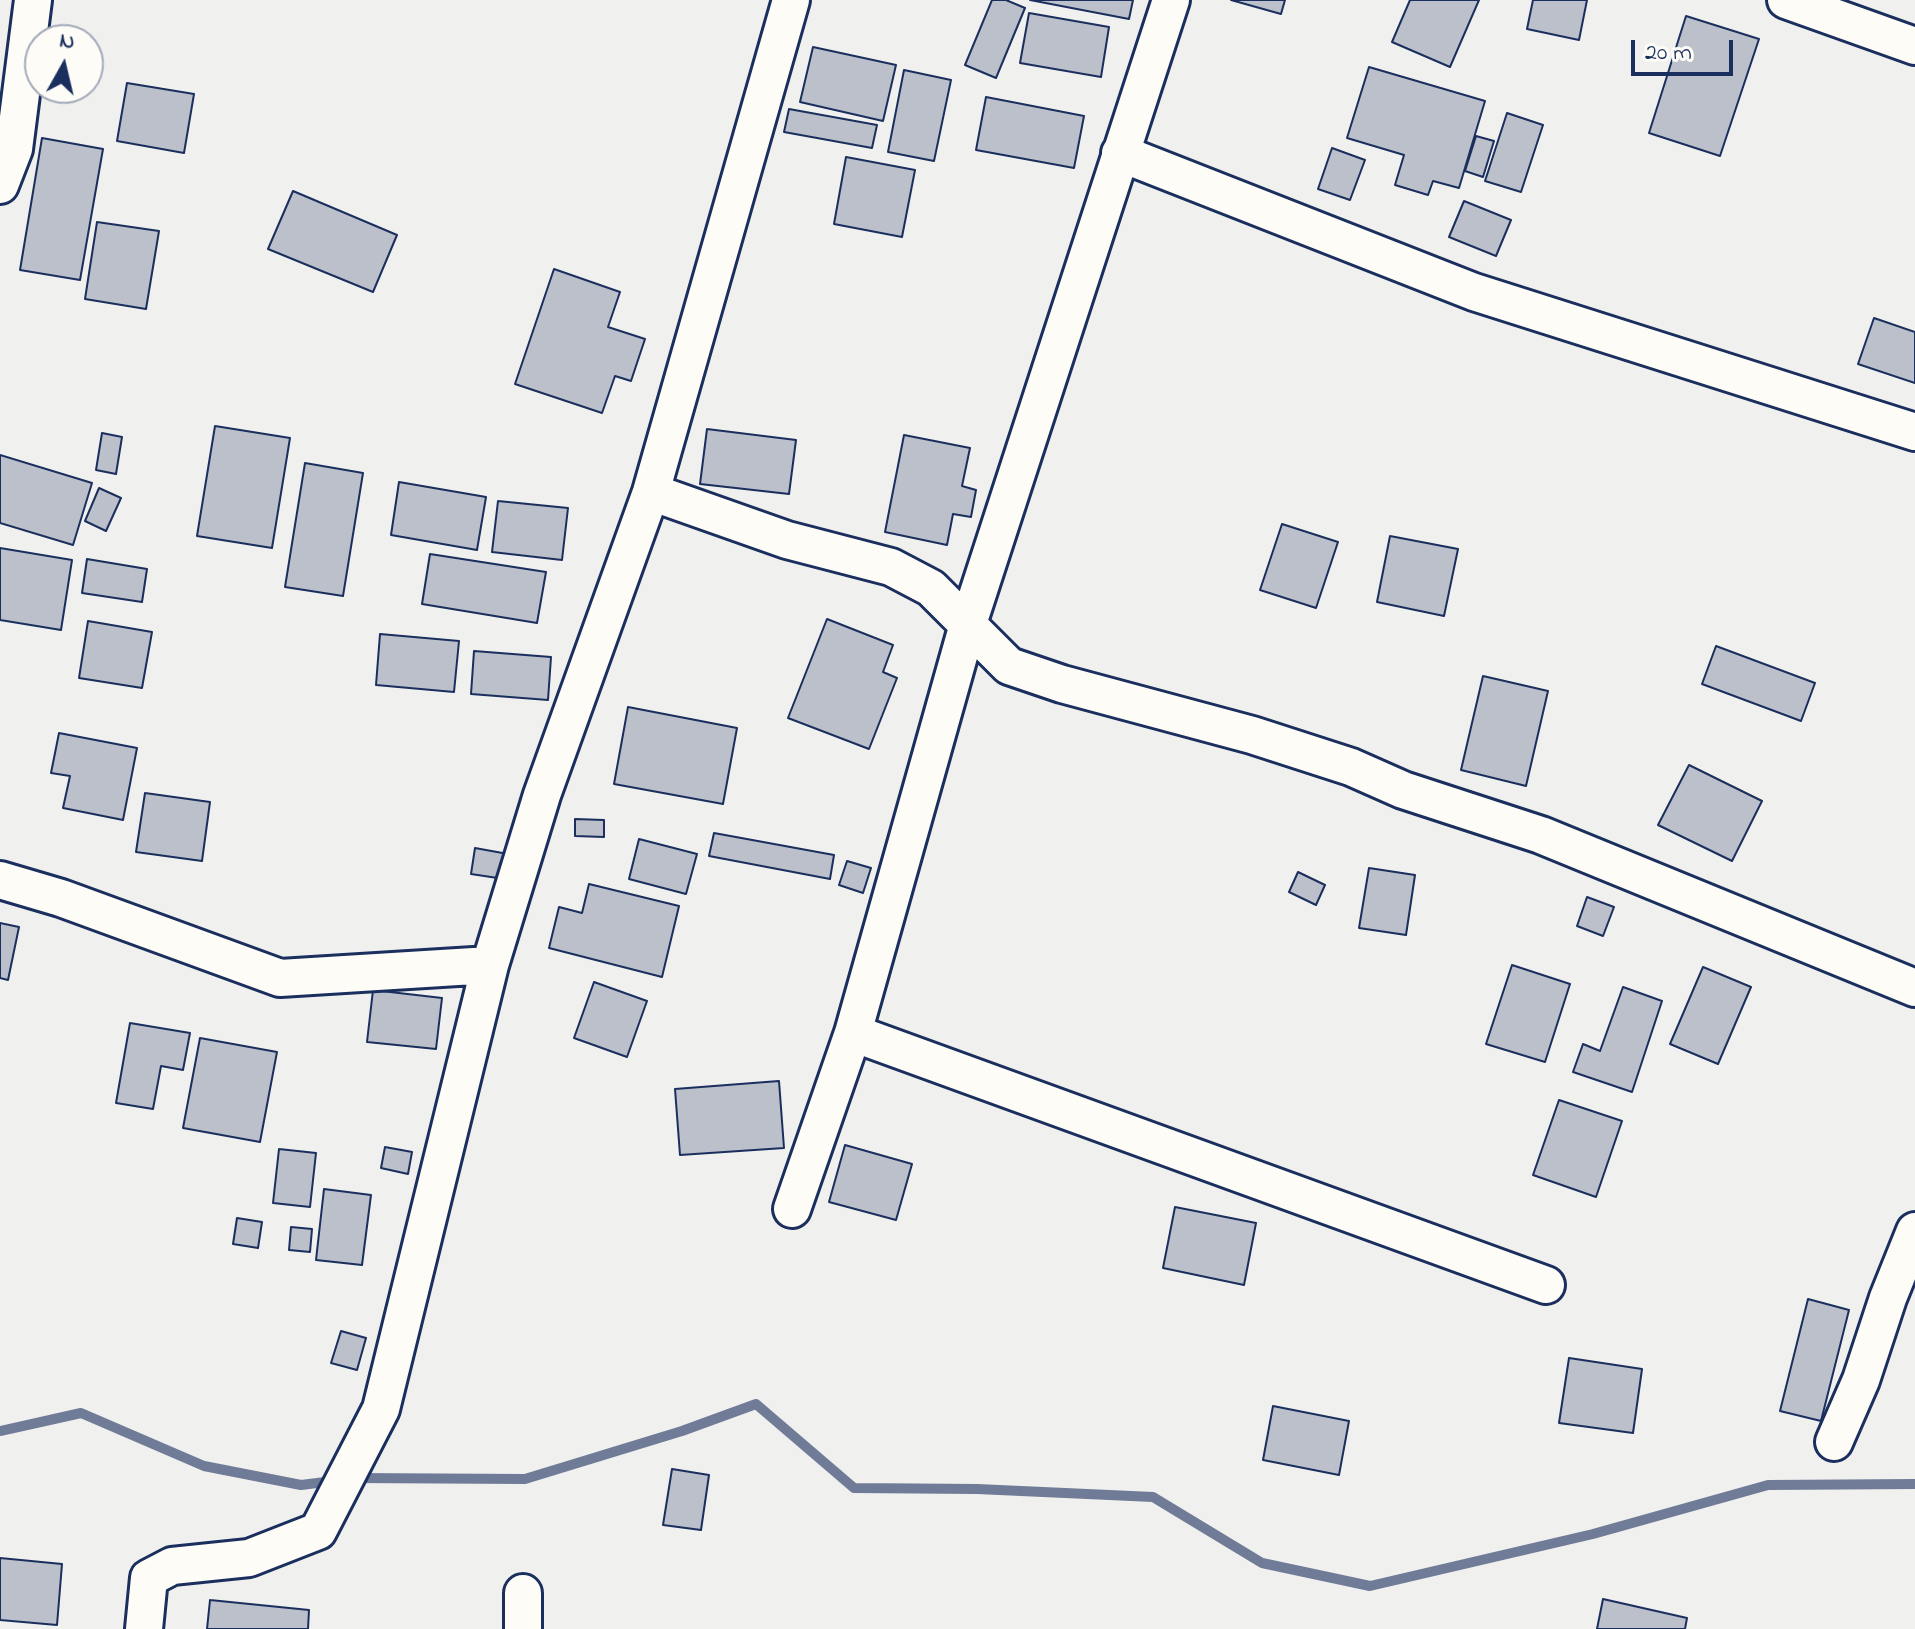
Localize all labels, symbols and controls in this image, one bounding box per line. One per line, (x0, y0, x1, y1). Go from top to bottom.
north arrow (24, 24, 104, 104)
scale bar (1635, 24, 1737, 74)
text: N (57, 25, 77, 59)
text: 20 m (1645, 36, 1692, 71)

